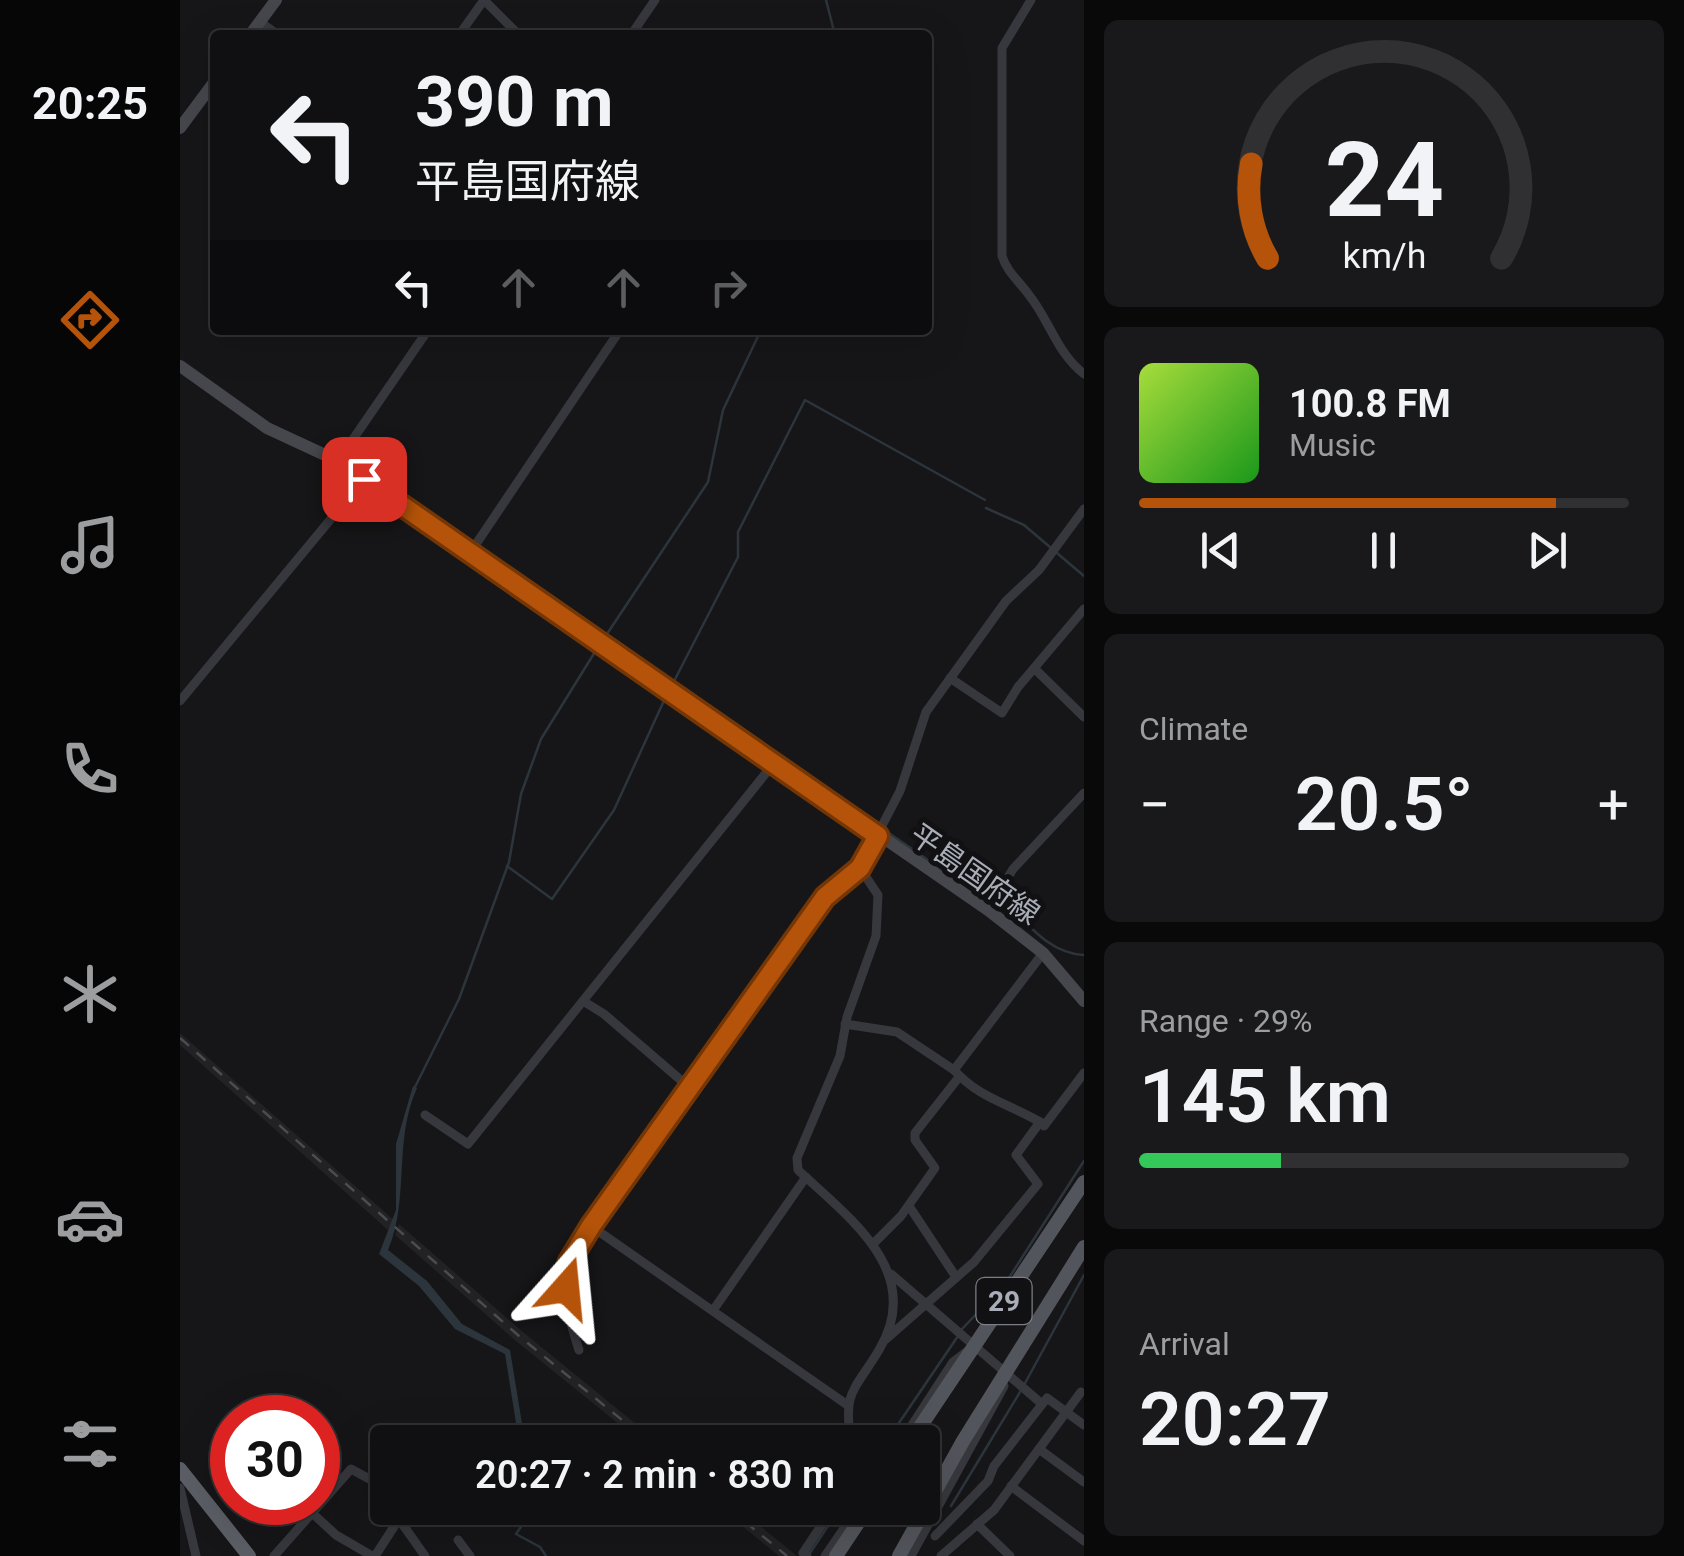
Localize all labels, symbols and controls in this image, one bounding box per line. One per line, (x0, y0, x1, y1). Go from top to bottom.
text: 390 m (415, 61, 614, 143)
icon: left (250, 70, 380, 200)
text: 20:25 (32, 77, 148, 130)
text: 24 (1324, 120, 1444, 241)
text: 平島国府線 (415, 155, 640, 208)
text: km/h (1342, 235, 1426, 277)
icon: left (386, 260, 441, 315)
icon: ahead (491, 260, 546, 315)
icon: ahead (596, 260, 651, 315)
icon: right (701, 260, 756, 315)
icon: directions (55, 285, 125, 355)
text: 100.8 FM (1289, 382, 1451, 426)
text: Music (1289, 426, 1376, 464)
pin (322, 437, 407, 522)
icon: arrive (337, 452, 392, 507)
icon: music (55, 510, 125, 580)
icon: previous (1193, 523, 1248, 578)
icon: pause (1356, 523, 1411, 578)
icon: next (1520, 523, 1575, 578)
text: Climate (1139, 710, 1248, 748)
icon: phone (55, 734, 125, 804)
text: 20.5° (1295, 760, 1474, 848)
text: − (1139, 773, 1170, 837)
text: + (1598, 773, 1629, 837)
street label: 平島国府線 (904, 817, 1046, 931)
icon: climate (55, 959, 125, 1029)
text: Range · 29% (1139, 1002, 1312, 1040)
text: 145 km (1139, 1052, 1391, 1140)
icon: car (55, 1184, 125, 1254)
position arrow (514, 1236, 618, 1340)
road number: 29 (976, 1278, 1032, 1324)
text: Arrival (1139, 1325, 1230, 1363)
text: 20:27 (1139, 1375, 1331, 1463)
speed limit sign: 30 (210, 1395, 340, 1525)
icon: filters (55, 1409, 125, 1479)
text: 20:27 · 2 min · 830 m (475, 1453, 835, 1497)

